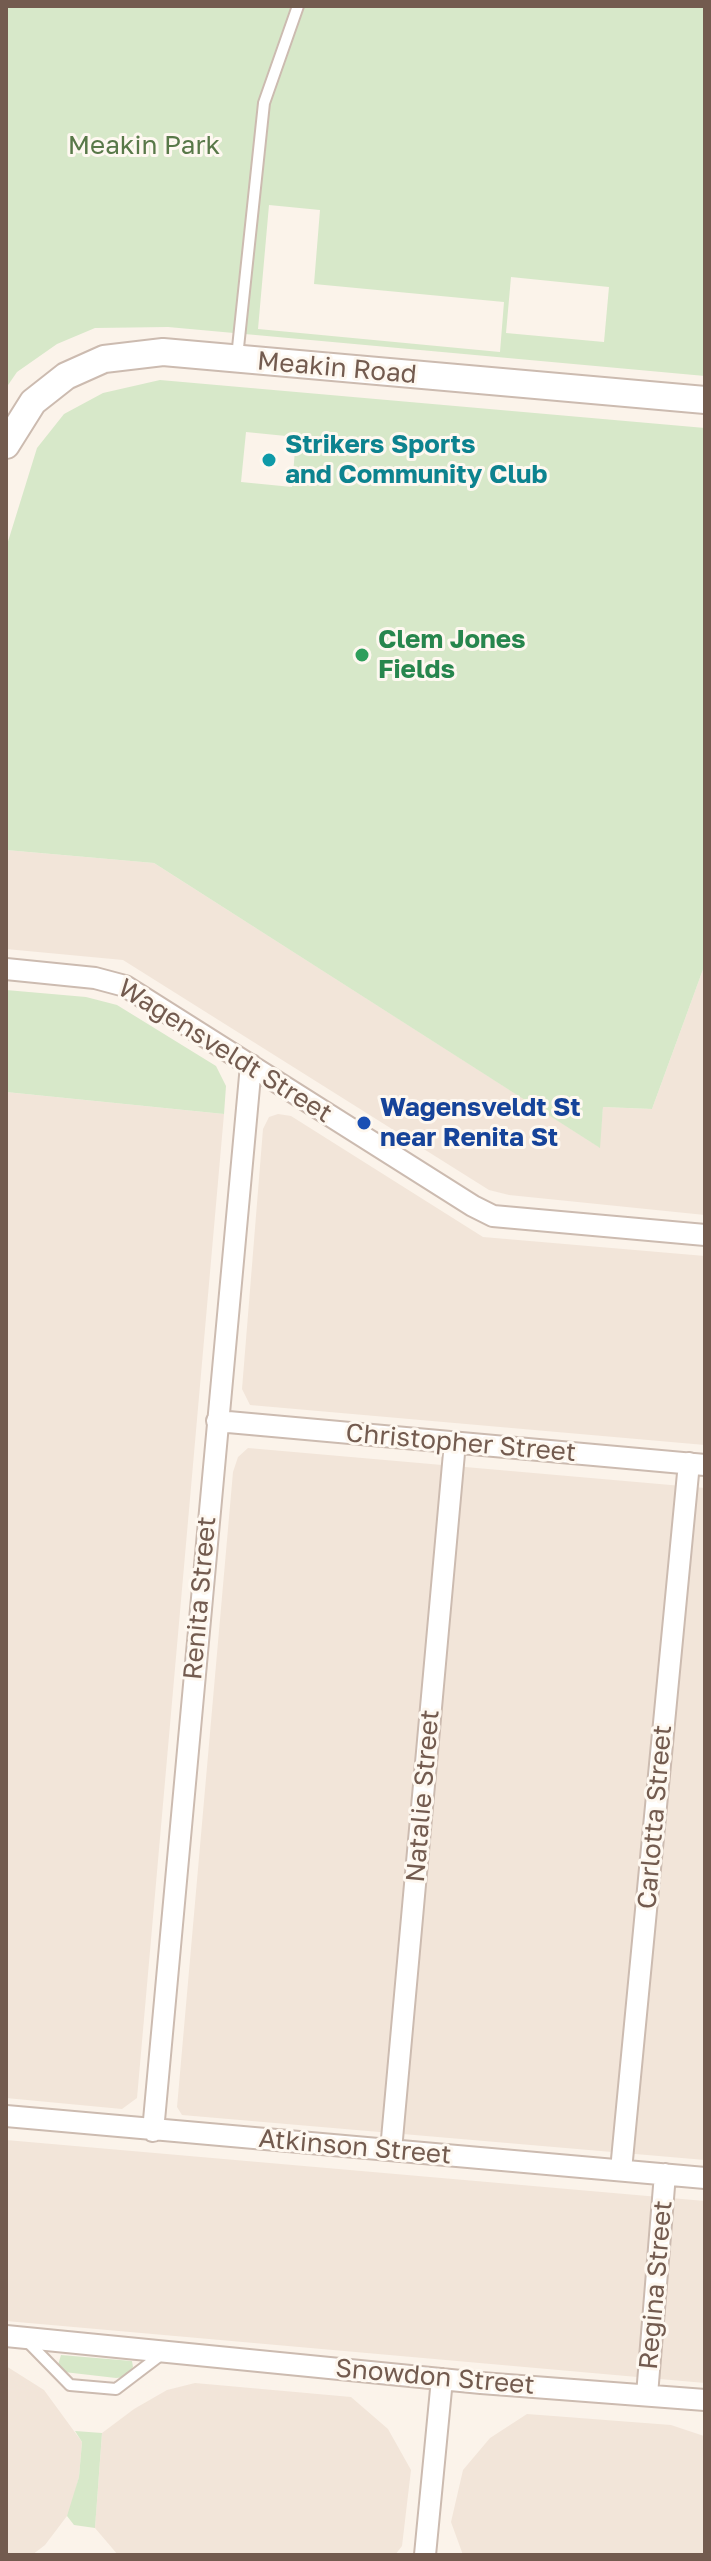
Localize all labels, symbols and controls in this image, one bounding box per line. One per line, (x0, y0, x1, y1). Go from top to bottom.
park label: Meakin Park (68, 130, 220, 162)
street label: Meakin Road (256, 345, 418, 391)
place label: Strikers Sports and Community Club (285, 429, 548, 490)
marker: Strikers Sports and Community Club (260, 451, 278, 469)
place label: Clem Jones Fields (378, 624, 526, 686)
marker: Clem Jones Fields (353, 646, 371, 664)
street label: Wagensveldt Street (112, 972, 338, 1130)
place label: Wagensveldt St near Renita St (380, 1092, 581, 1154)
marker: Wagensveldt St near Renita St (355, 1114, 373, 1132)
street label: Christopher Street (344, 1417, 578, 1469)
street label: Renita Street (177, 1515, 223, 1681)
street label: Natalie Street (400, 1708, 446, 1884)
street label: Carlotta Street (631, 1724, 679, 1910)
street label: Atkinson Street (257, 2123, 453, 2171)
street label: Regina Street (633, 2199, 679, 2371)
street label: Snowdon Street (334, 2353, 536, 2401)

